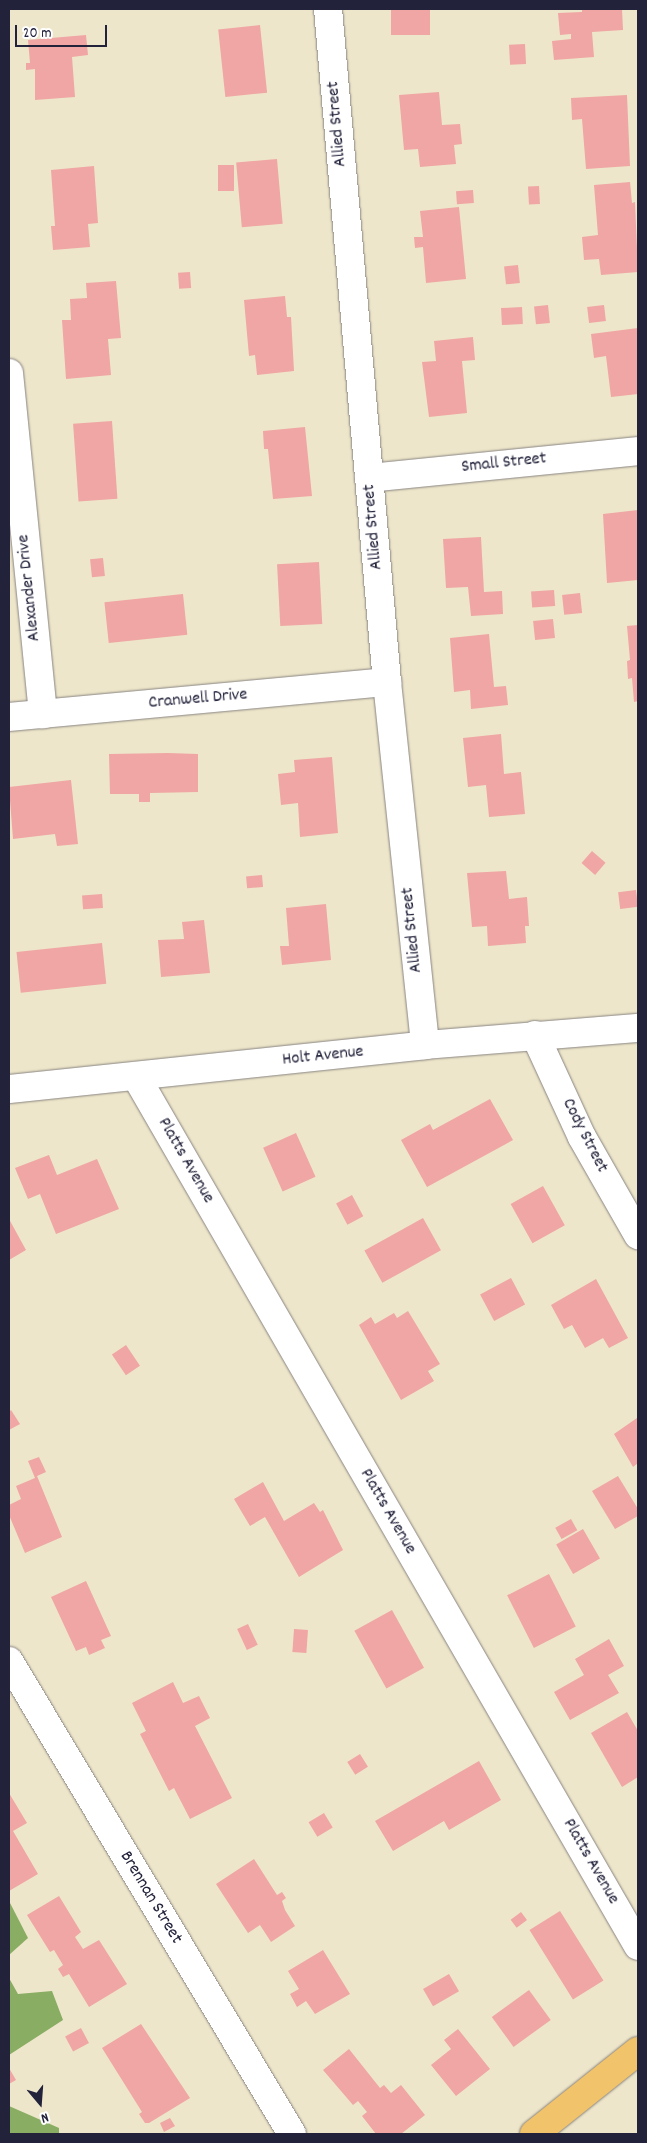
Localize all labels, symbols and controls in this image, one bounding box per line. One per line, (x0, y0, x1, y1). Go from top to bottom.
scale bar (18, 15, 110, 47)
text: 20 m (23, 23, 51, 45)
street label: Allied Street (323, 80, 353, 168)
street label: Small Street (461, 449, 547, 479)
street label: Allied Street (359, 483, 389, 571)
street label: Alexander Drive (14, 534, 46, 642)
street label: Cranwell Drive (148, 685, 248, 715)
street label: Allied Street (398, 886, 428, 974)
street label: Holt Avenue (281, 1042, 365, 1072)
street label: Cody Street (556, 1095, 612, 1177)
street label: Platts Avenue (152, 1114, 218, 1208)
street label: Platts Avenue (354, 1465, 420, 1559)
street label: Platts Avenue (557, 1815, 623, 1909)
street label: Brennan Street (114, 1848, 186, 1948)
north arrow (15, 2078, 65, 2128)
text: N (38, 2107, 51, 2128)

